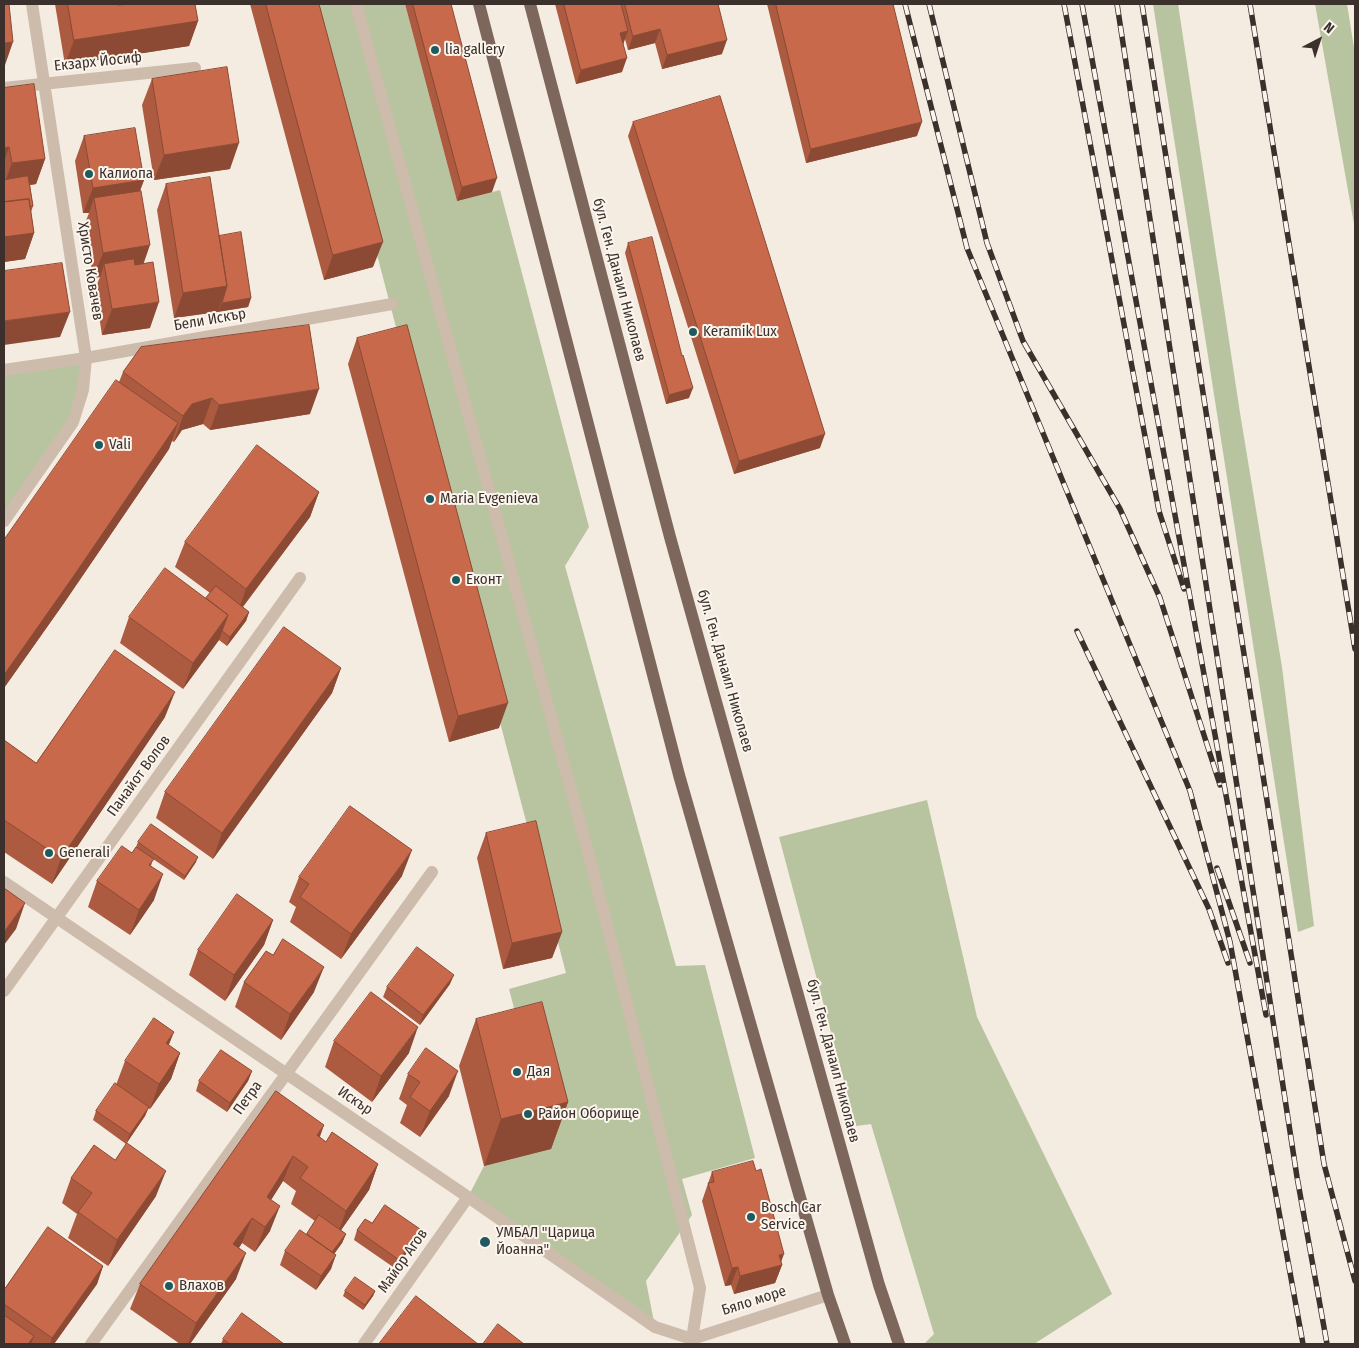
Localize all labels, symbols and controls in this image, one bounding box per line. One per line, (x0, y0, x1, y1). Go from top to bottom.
north arrow (1294, 15, 1344, 65)
text: N (1320, 19, 1338, 37)
place label: lia gallery (445, 41, 505, 59)
marker: lia gallery (429, 44, 441, 56)
street label: Екзарх Йосиф (53, 48, 143, 76)
place label: Калиопа (99, 165, 153, 183)
marker: Калиопа (83, 168, 95, 180)
street label: бул. Ген. Данаил Николаев (589, 196, 649, 364)
street label: Христо Ковачев (73, 220, 107, 322)
street label: Бели Искър (172, 305, 248, 335)
place label: Keramik Lux (703, 323, 777, 341)
marker: Keramik Lux (687, 326, 699, 338)
place label: Vali (109, 436, 131, 454)
marker: Vali (93, 439, 105, 451)
place label: Maria Evgenieva (440, 490, 538, 508)
marker: Maria Evgenieva (424, 493, 436, 505)
place label: Еконт (466, 571, 502, 589)
marker: Еконт (450, 574, 462, 586)
street label: бул. Ген. Данаил Николаев (693, 588, 757, 754)
street label: Панайот Волов (103, 732, 175, 820)
place label: Generali (59, 844, 110, 862)
marker: Generali (43, 847, 55, 859)
street label: бул. Ген. Данаил Николаев (803, 977, 863, 1145)
place label: Дая (527, 1063, 550, 1081)
marker: Дая (511, 1066, 523, 1078)
street label: Петра (230, 1078, 266, 1118)
street label: Искър (334, 1083, 376, 1119)
place label: Район Оборище (538, 1105, 639, 1123)
marker: Район Оборище (522, 1108, 534, 1120)
place label: Bosch Car Service (761, 1199, 821, 1234)
marker: Bosch Car Service (745, 1211, 757, 1223)
place label: УМБАЛ "Царица Йоанна" (496, 1224, 595, 1259)
street label: Майор Агов (374, 1225, 432, 1297)
marker: УМБАЛ "Царица Йоанна" (478, 1235, 492, 1249)
place label: Влахов (179, 1277, 224, 1295)
marker: Влахов (163, 1280, 175, 1292)
street label: Бяло море (719, 1282, 789, 1320)

